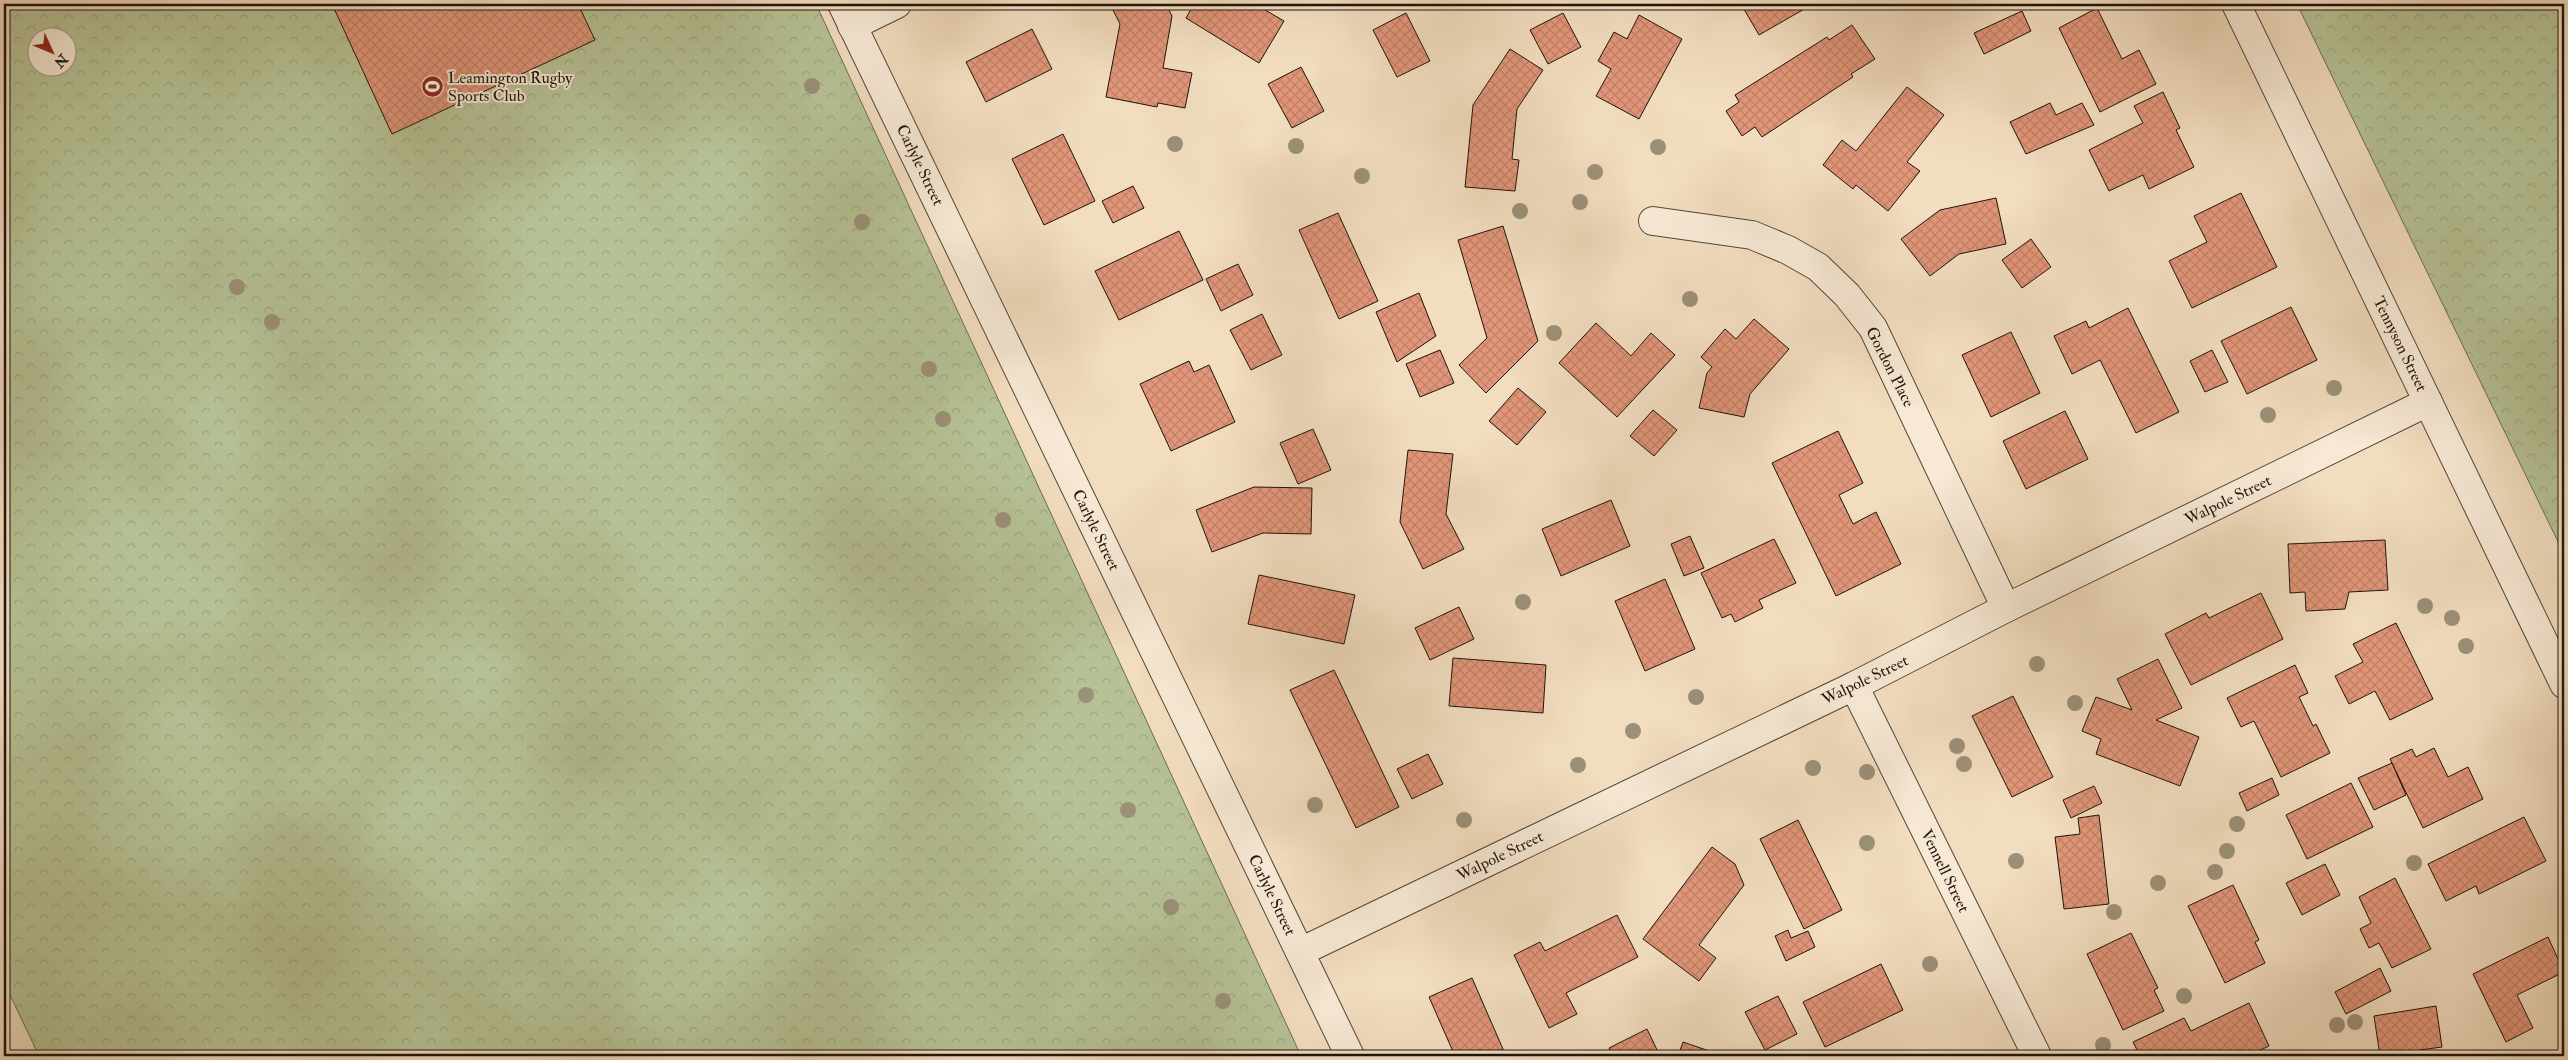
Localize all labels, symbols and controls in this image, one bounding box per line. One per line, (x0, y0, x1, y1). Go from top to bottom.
north arrow (28, 28, 78, 78)
text: N (50, 50, 72, 71)
place label: Leamington Rugby Sports Club (448, 68, 573, 107)
sports icon: Leamington Rugby Sports Club (420, 75, 444, 99)
street label: Carlyle Street (892, 121, 948, 209)
street label: Tennyson Street (2368, 293, 2432, 395)
street label: Gordon Place (1861, 324, 1919, 411)
street label: Walpole Street (2181, 470, 2275, 531)
street label: Carlyle Street (1068, 486, 1124, 574)
street label: Walpole Street (1818, 650, 1912, 711)
street label: Walpole Street (1453, 826, 1547, 887)
street label: Vennell Street (1916, 826, 1974, 916)
street label: Carlyle Street (1244, 851, 1300, 939)

